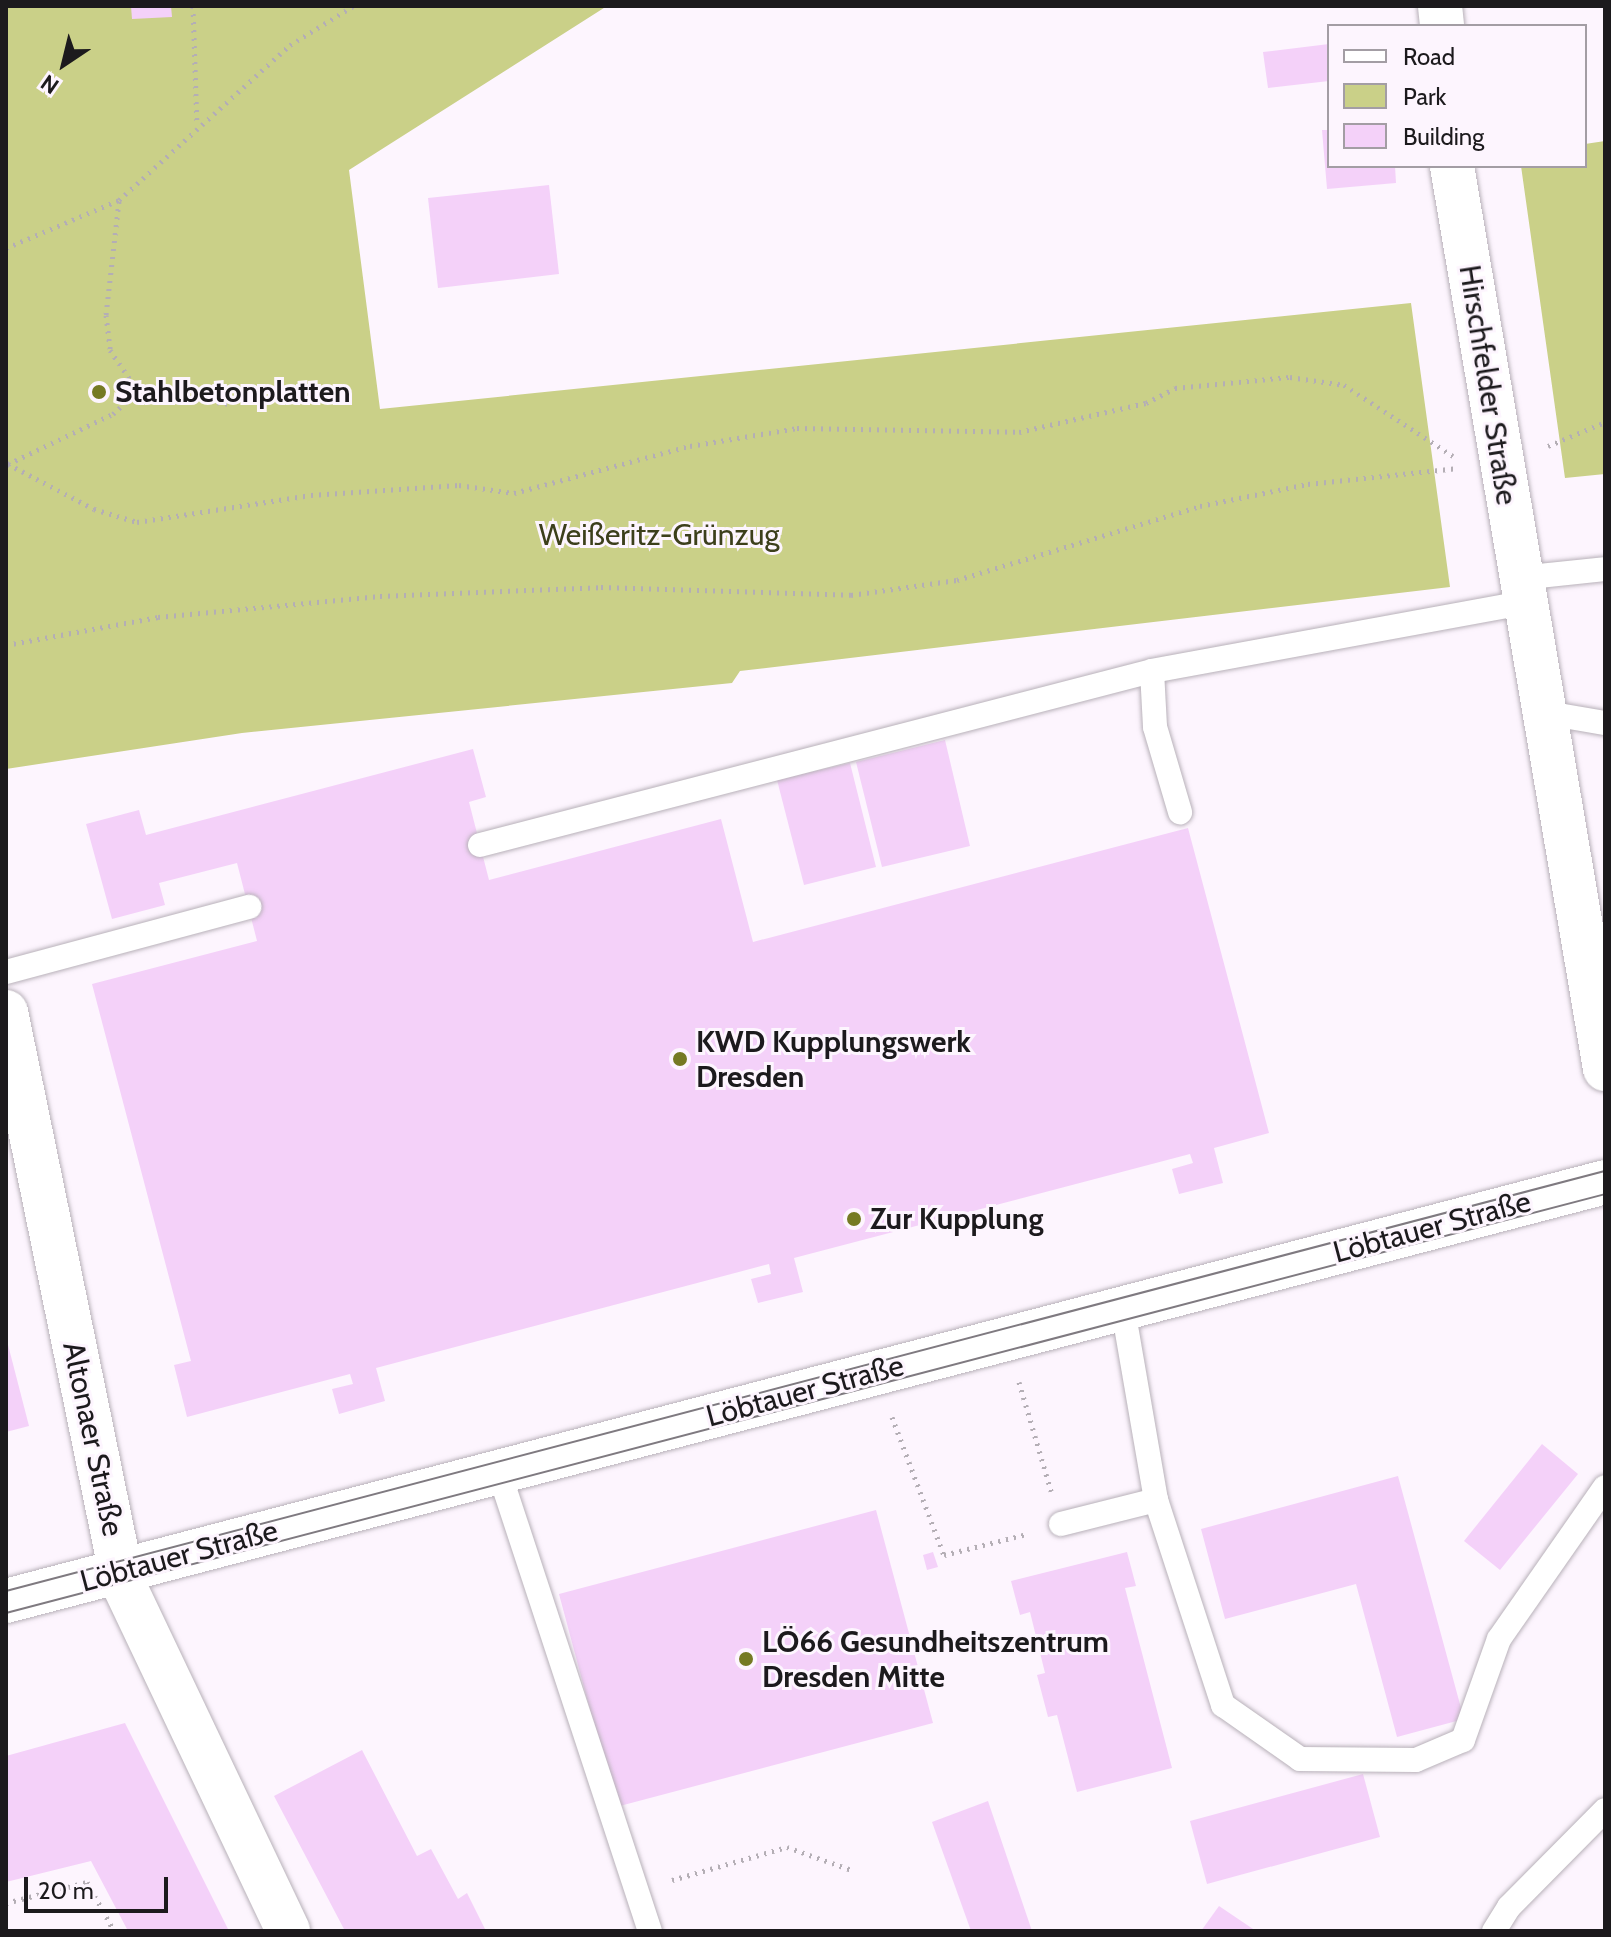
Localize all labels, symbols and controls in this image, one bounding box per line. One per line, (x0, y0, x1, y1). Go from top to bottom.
north arrow (24, 24, 104, 104)
legend (1327, 24, 1587, 168)
text: Road (1403, 42, 1455, 71)
text: N (36, 69, 64, 100)
text: Park (1403, 82, 1446, 111)
text: Building (1403, 122, 1484, 151)
street label: Hirschfelder Straße (1451, 262, 1525, 508)
place label: Stahlbetonplatten (115, 374, 351, 410)
marker: Stahlbetonplatten (90, 383, 108, 401)
park label: Weißeritz-Grünzug (539, 517, 779, 553)
place label: KWD Kupplungswerk Dresden (696, 1024, 971, 1094)
marker: KWD Kupplungswerk Dresden (671, 1050, 689, 1068)
street label: Löbtauer Straße (1329, 1183, 1535, 1271)
place label: Zur Kupplung (870, 1201, 1043, 1237)
marker: Zur Kupplung (845, 1210, 863, 1228)
street label: Altonaer Straße (55, 1339, 131, 1539)
street label: Löbtauer Straße (702, 1347, 908, 1435)
street label: Löbtauer Straße (76, 1512, 282, 1600)
place label: LÖ66 Gesundheitszentrum Dresden Mitte (762, 1624, 1109, 1694)
marker: LÖ66 Gesundheitszentrum Dresden Mitte (737, 1650, 755, 1668)
scale bar (28, 1861, 172, 1911)
text: 20 m (38, 1876, 94, 1905)

